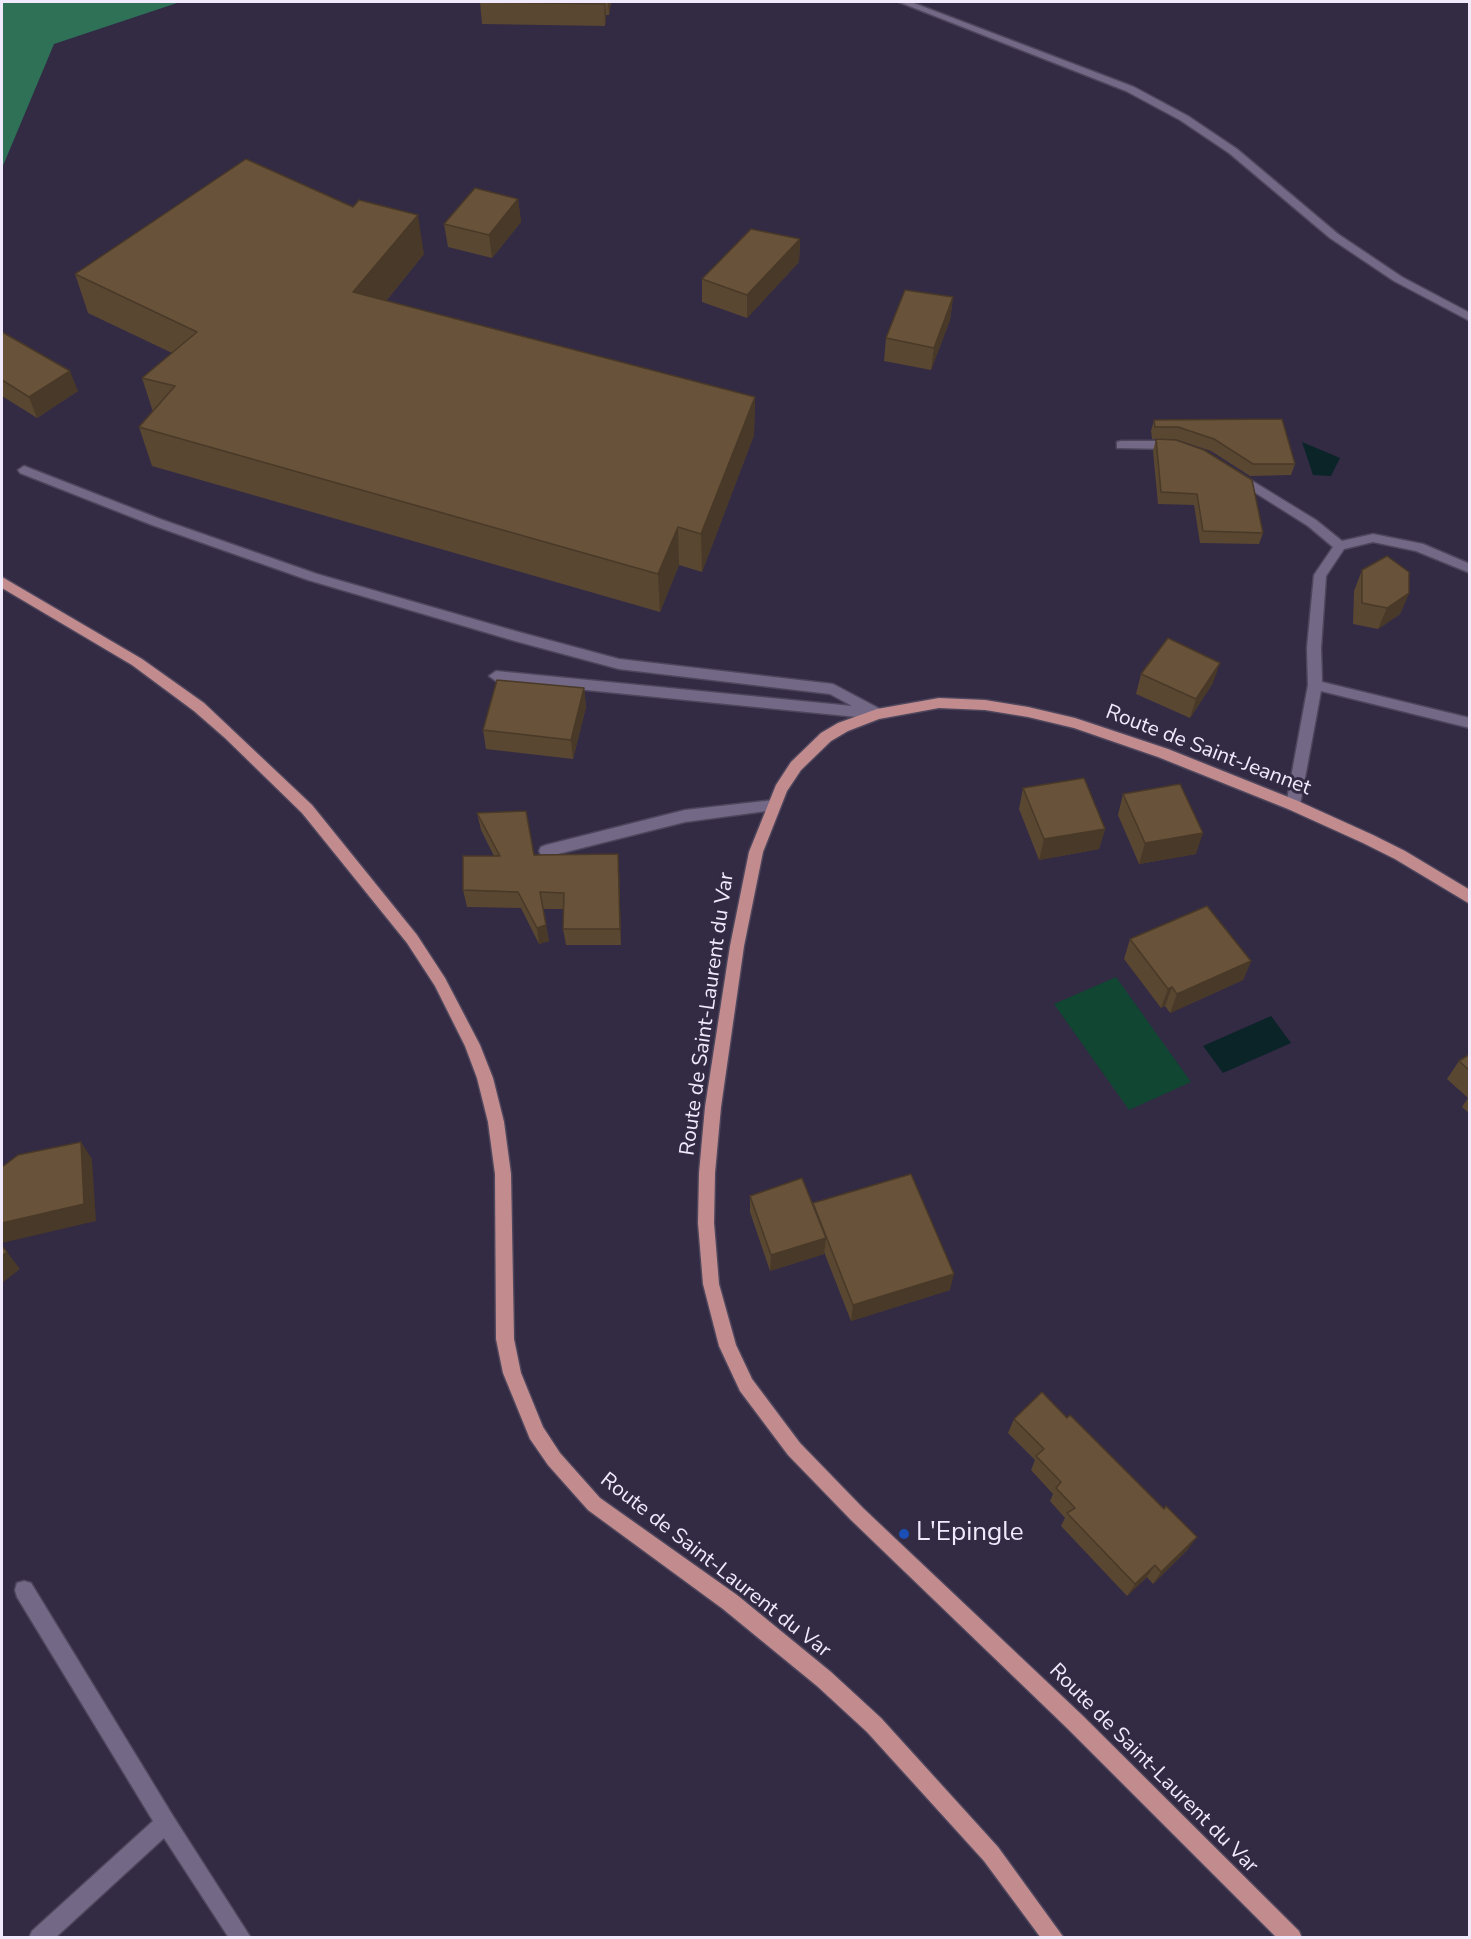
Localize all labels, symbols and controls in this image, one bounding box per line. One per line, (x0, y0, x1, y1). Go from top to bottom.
street label: Route de Saint-Jeannet (1102, 700, 1314, 802)
street label: Route de Saint-Laurent du Var (676, 871, 740, 1157)
street label: Route de Saint-Laurent du Var (595, 1468, 835, 1664)
place label: L'Epingle (916, 1518, 1024, 1550)
marker: L'Epingle (897, 1527, 911, 1541)
street label: Route de Saint-Laurent du Var (1043, 1659, 1263, 1879)

